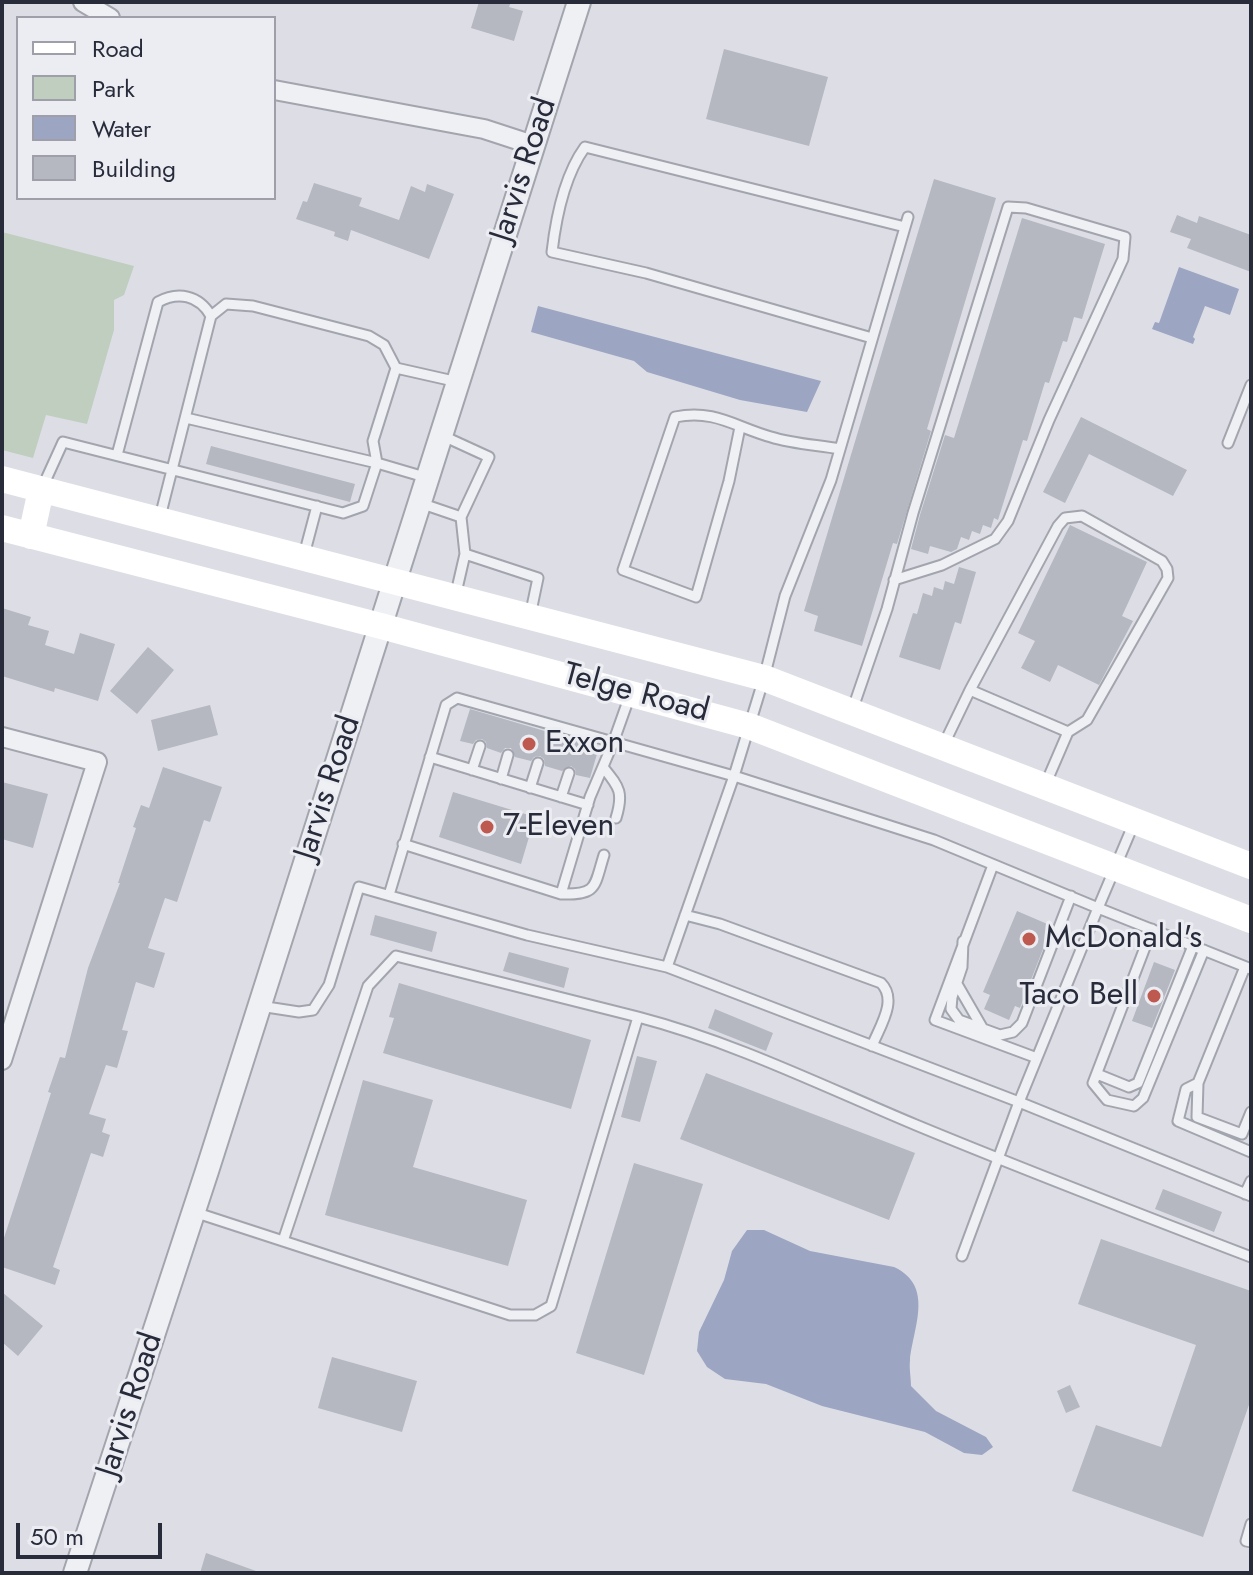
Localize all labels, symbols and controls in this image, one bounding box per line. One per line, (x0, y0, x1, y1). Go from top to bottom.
legend (16, 16, 276, 200)
text: Road (92, 31, 144, 66)
text: Park (92, 71, 135, 106)
street label: Jarvis Road (484, 93, 566, 247)
text: Water (92, 111, 151, 146)
text: Building (92, 151, 176, 186)
street label: Telge Road (559, 656, 713, 732)
street label: Jarvis Road (288, 711, 370, 865)
place label: Exxon (545, 725, 624, 763)
marker: Exxon (520, 735, 538, 753)
place label: 7-Eleven (503, 808, 614, 846)
marker: 7-Eleven (478, 818, 496, 836)
place label: McDonald's (1045, 920, 1202, 958)
marker: McDonald's (1020, 930, 1038, 948)
place label: Taco Bell (1020, 977, 1138, 1015)
marker: Taco Bell (1145, 987, 1163, 1005)
street label: Jarvis Road (90, 1328, 172, 1482)
scale bar (20, 1507, 166, 1557)
text: 50 m (30, 1519, 84, 1554)

